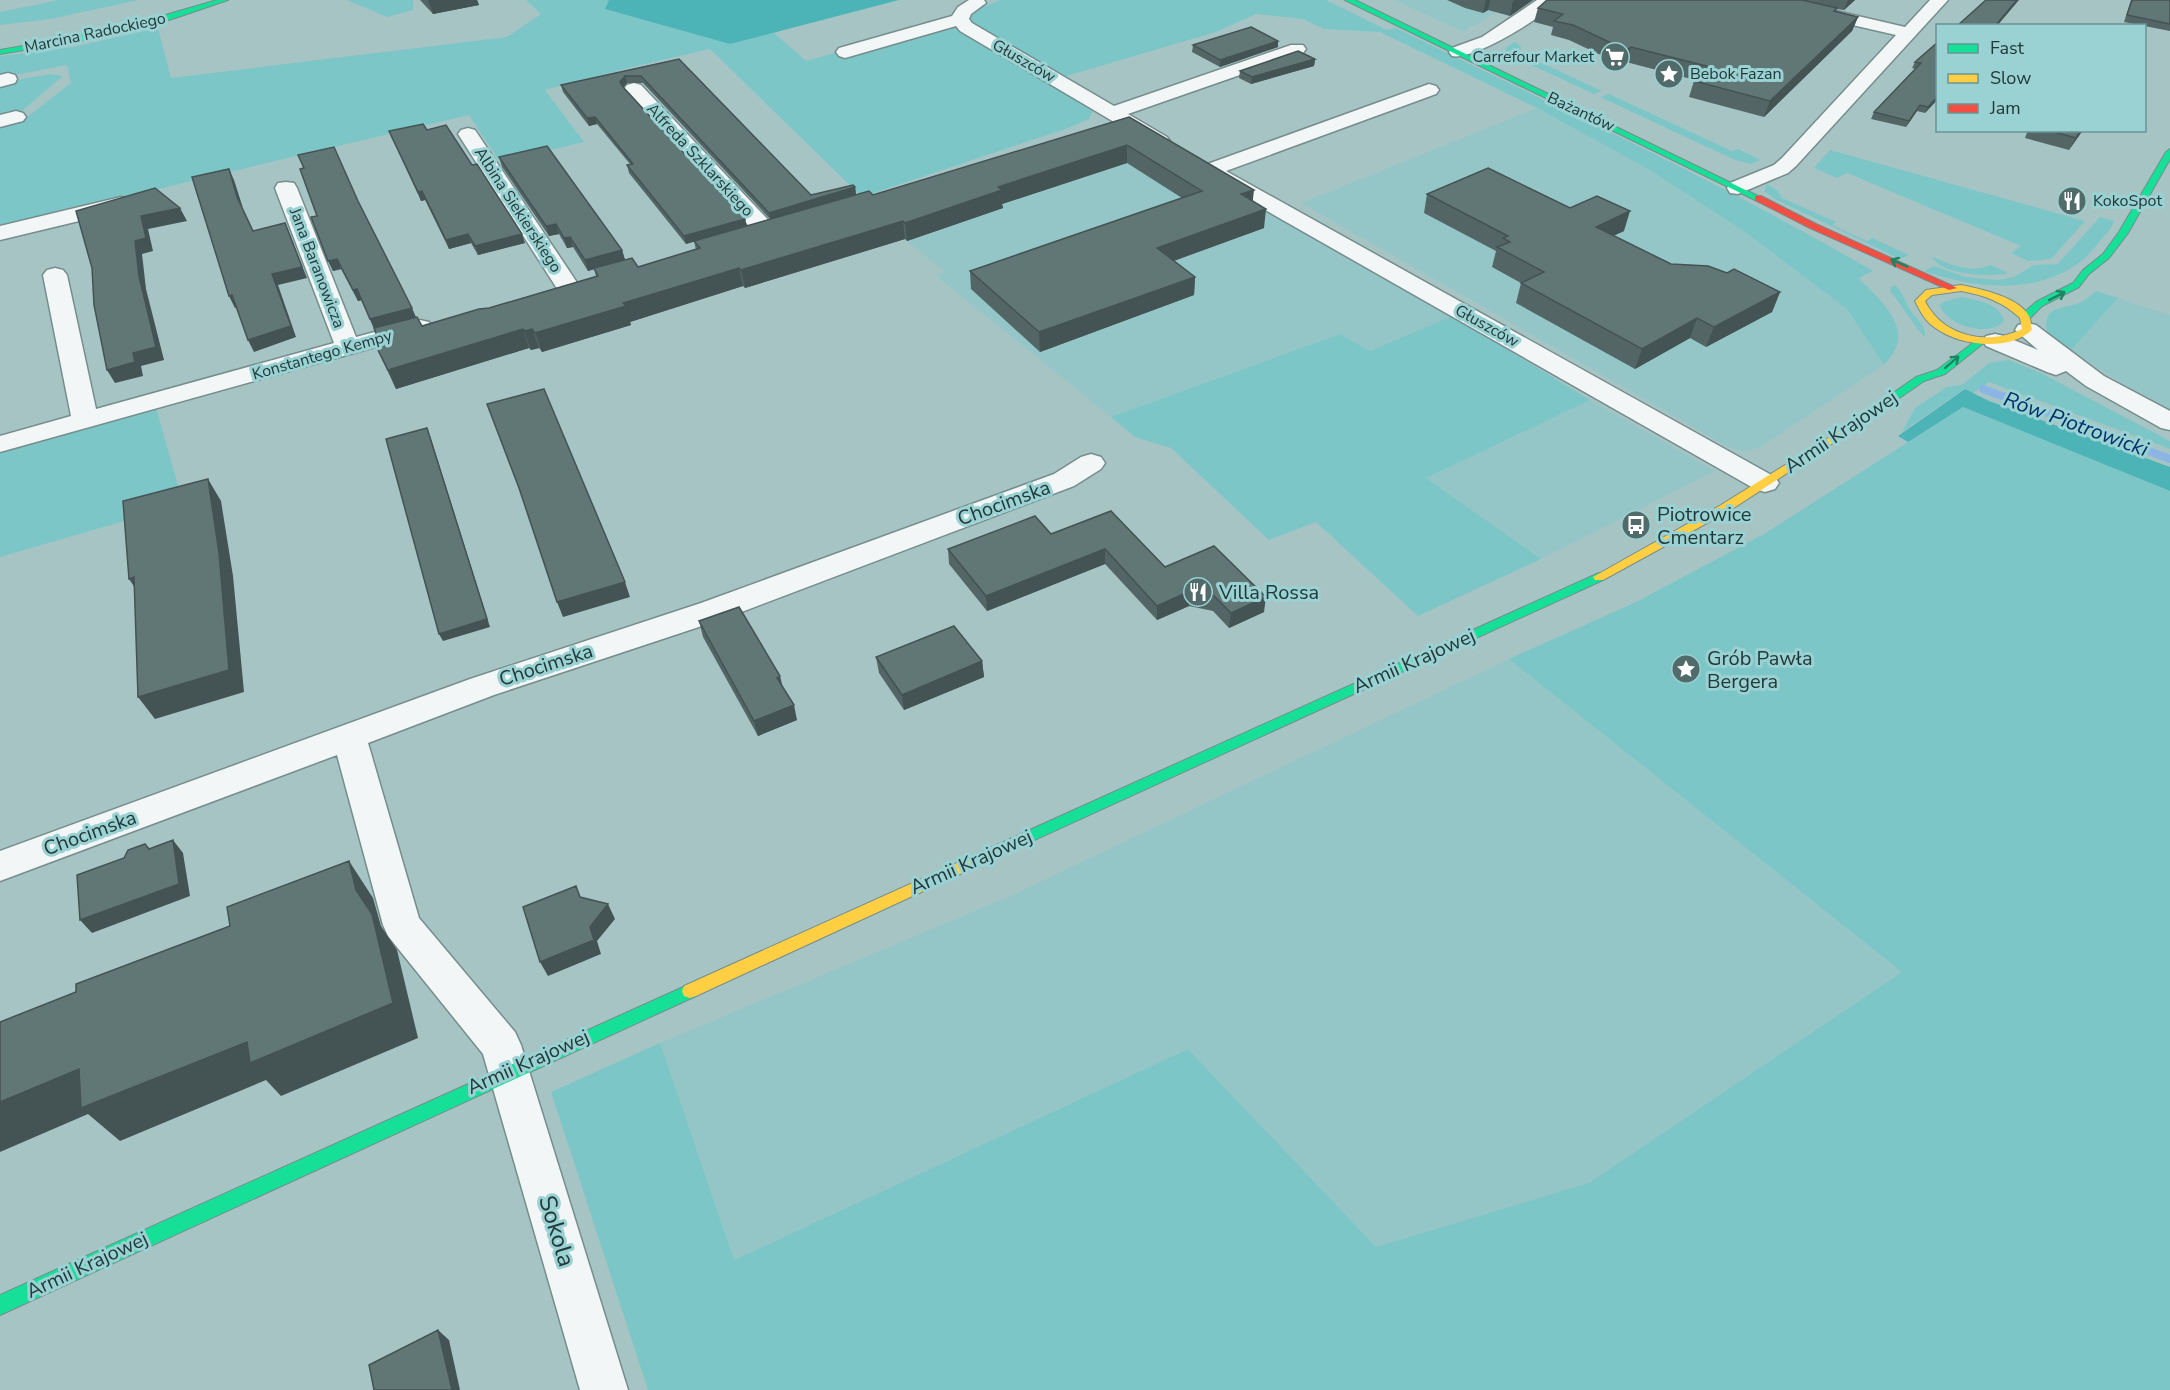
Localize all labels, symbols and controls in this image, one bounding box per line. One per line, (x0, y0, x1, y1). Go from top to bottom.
street label: Marcina Radockiego (22, 7, 168, 59)
legend (1936, 24, 2146, 132)
street label: Głuszców (988, 34, 1060, 88)
text: Fast (1990, 36, 2025, 60)
supermarket icon: Carrefour Market (1599, 41, 1631, 73)
place label: Carrefour Market (1473, 46, 1594, 68)
place icon: Bebok Fazan (1653, 58, 1685, 90)
place label: Bebok Fazan (1690, 63, 1782, 85)
text: Slow (1990, 66, 2031, 90)
street label: Bażantów (1544, 87, 1619, 137)
text: Jam (1989, 96, 2021, 120)
street label: Alfreda Szklarskiego (641, 98, 759, 222)
street label: Albina Siekierskiego (469, 143, 567, 277)
restaurant icon: KokoSpot (2056, 185, 2088, 217)
place label: KokoSpot (2093, 190, 2162, 212)
street label: Jana Baranowicza (284, 204, 350, 331)
one-way arrow (1890, 257, 1908, 269)
one-way arrow (2047, 289, 2065, 301)
street label: Głuszców (1451, 299, 1523, 353)
street label: Konstantego Kempy (250, 324, 395, 385)
one-way arrow (1945, 355, 1960, 369)
street label: Armii Krajowej (1779, 384, 1903, 480)
water label: Rów Piotrowicki (2000, 385, 2153, 464)
street label: Chocimska (954, 474, 1054, 532)
place label: Piotrowice Cmentarz (1657, 501, 1752, 551)
bus stop icon: Piotrowice Cmentarz (1620, 509, 1652, 541)
restaurant icon: Villa Rossa (1182, 576, 1214, 608)
place label: Villa Rossa (1218, 579, 1319, 606)
street label: Armii Krajowej (1349, 622, 1479, 700)
street label: Chocimska (496, 637, 596, 693)
place label: Grób Pawła Bergera (1707, 645, 1813, 695)
place icon: Grób Pawła Bergera (1670, 653, 1702, 685)
street label: Chocimska (40, 804, 140, 862)
street label: Armii Krajowej (906, 823, 1036, 901)
street label: Armii Krajowej (463, 1023, 593, 1101)
street label: Sokola (531, 1191, 583, 1271)
street label: Armii Krajowej (22, 1225, 152, 1305)

